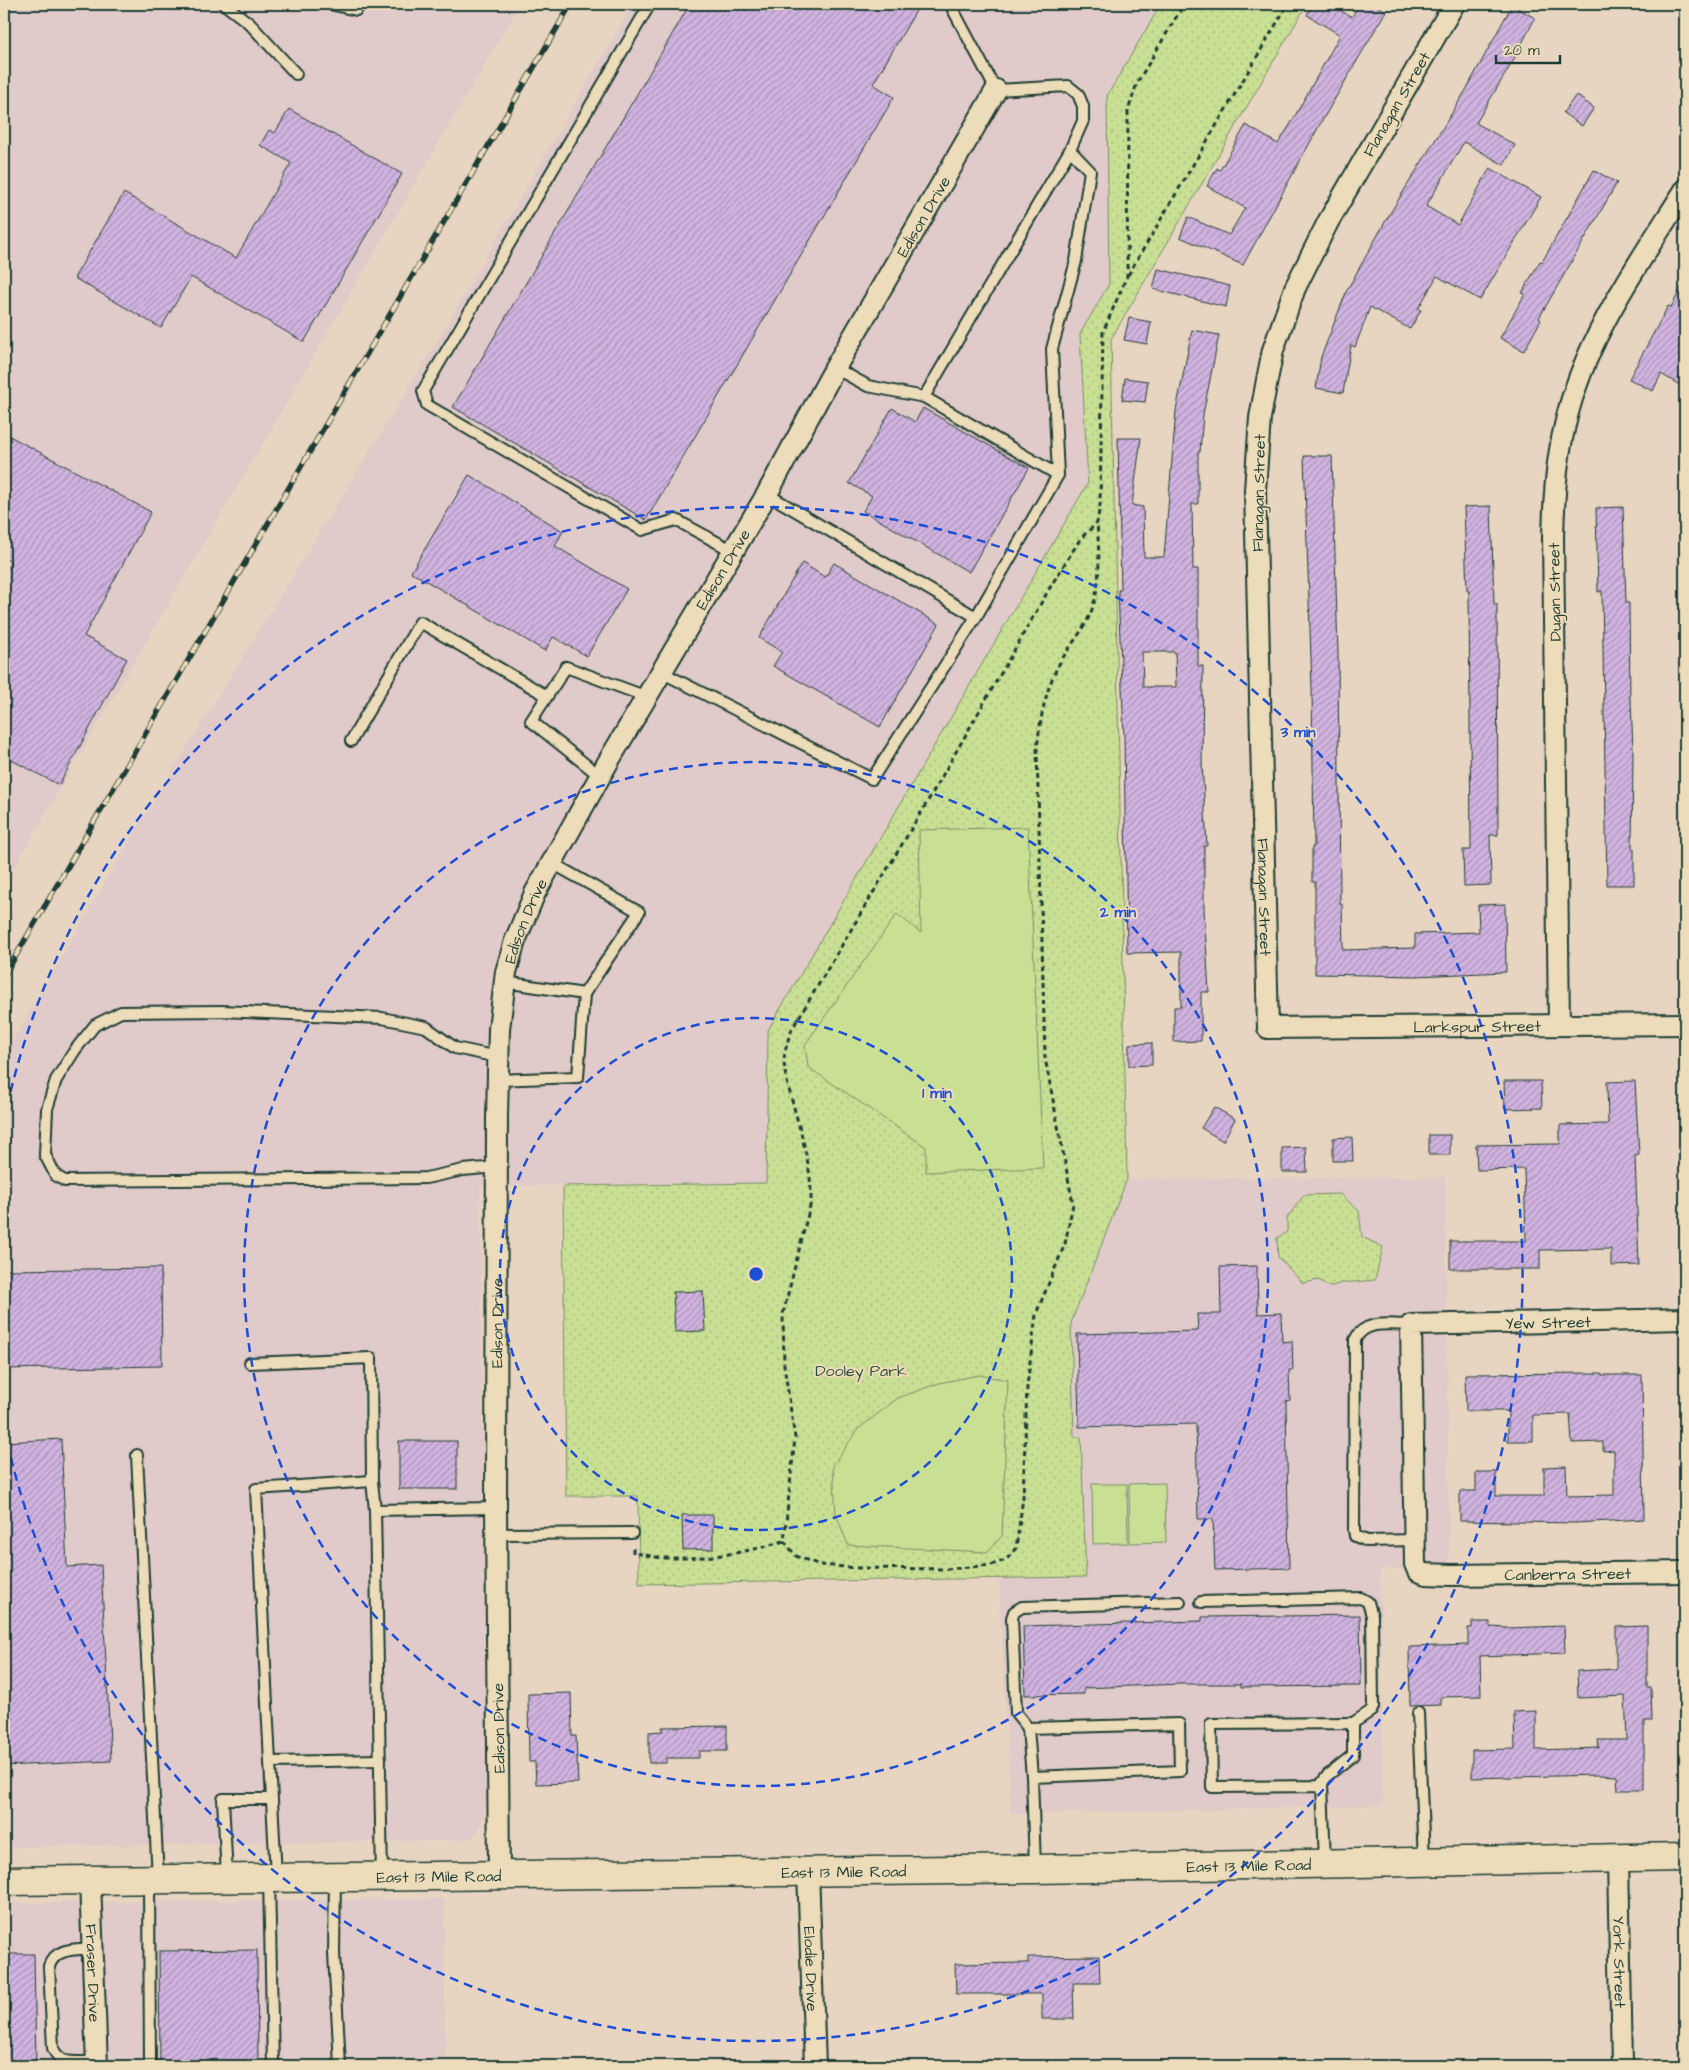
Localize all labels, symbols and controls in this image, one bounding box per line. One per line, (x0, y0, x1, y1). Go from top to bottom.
scale bar (1496, 32, 1560, 64)
text: 20 m (1504, 40, 1540, 61)
street label: Flanagan Street (1358, 47, 1437, 162)
street label: Edison Drive (892, 172, 956, 261)
street label: Flanagan Street (1247, 433, 1272, 552)
street label: Edison Drive (691, 525, 756, 614)
street label: Dugan Street (1543, 542, 1568, 641)
text: 3 min (1279, 722, 1316, 743)
street label: Flanagan Street (1251, 838, 1276, 957)
street label: Edison Drive (499, 874, 553, 966)
text: 2 min (1099, 902, 1137, 923)
street label: Larkspur Street (1413, 1015, 1541, 1039)
text: 1 min (922, 1083, 952, 1104)
centre of rings (747, 1265, 765, 1283)
street label: Edison Drive (486, 1278, 509, 1368)
street label: Yew Street (1505, 1311, 1592, 1335)
park label: Dooley Park (815, 1360, 907, 1383)
street label: Canberra Street (1504, 1563, 1632, 1586)
street label: Edison Drive (487, 1682, 511, 1773)
street label: East 13 Mile Road (1186, 1854, 1312, 1878)
street label: East 13 Mile Road (781, 1860, 907, 1884)
street label: East 13 Mile Road (376, 1865, 502, 1889)
street label: York Street (1607, 1916, 1631, 2009)
street label: Fraser Drive (80, 1923, 105, 2023)
street label: Elodie Drive (798, 1926, 823, 2012)

